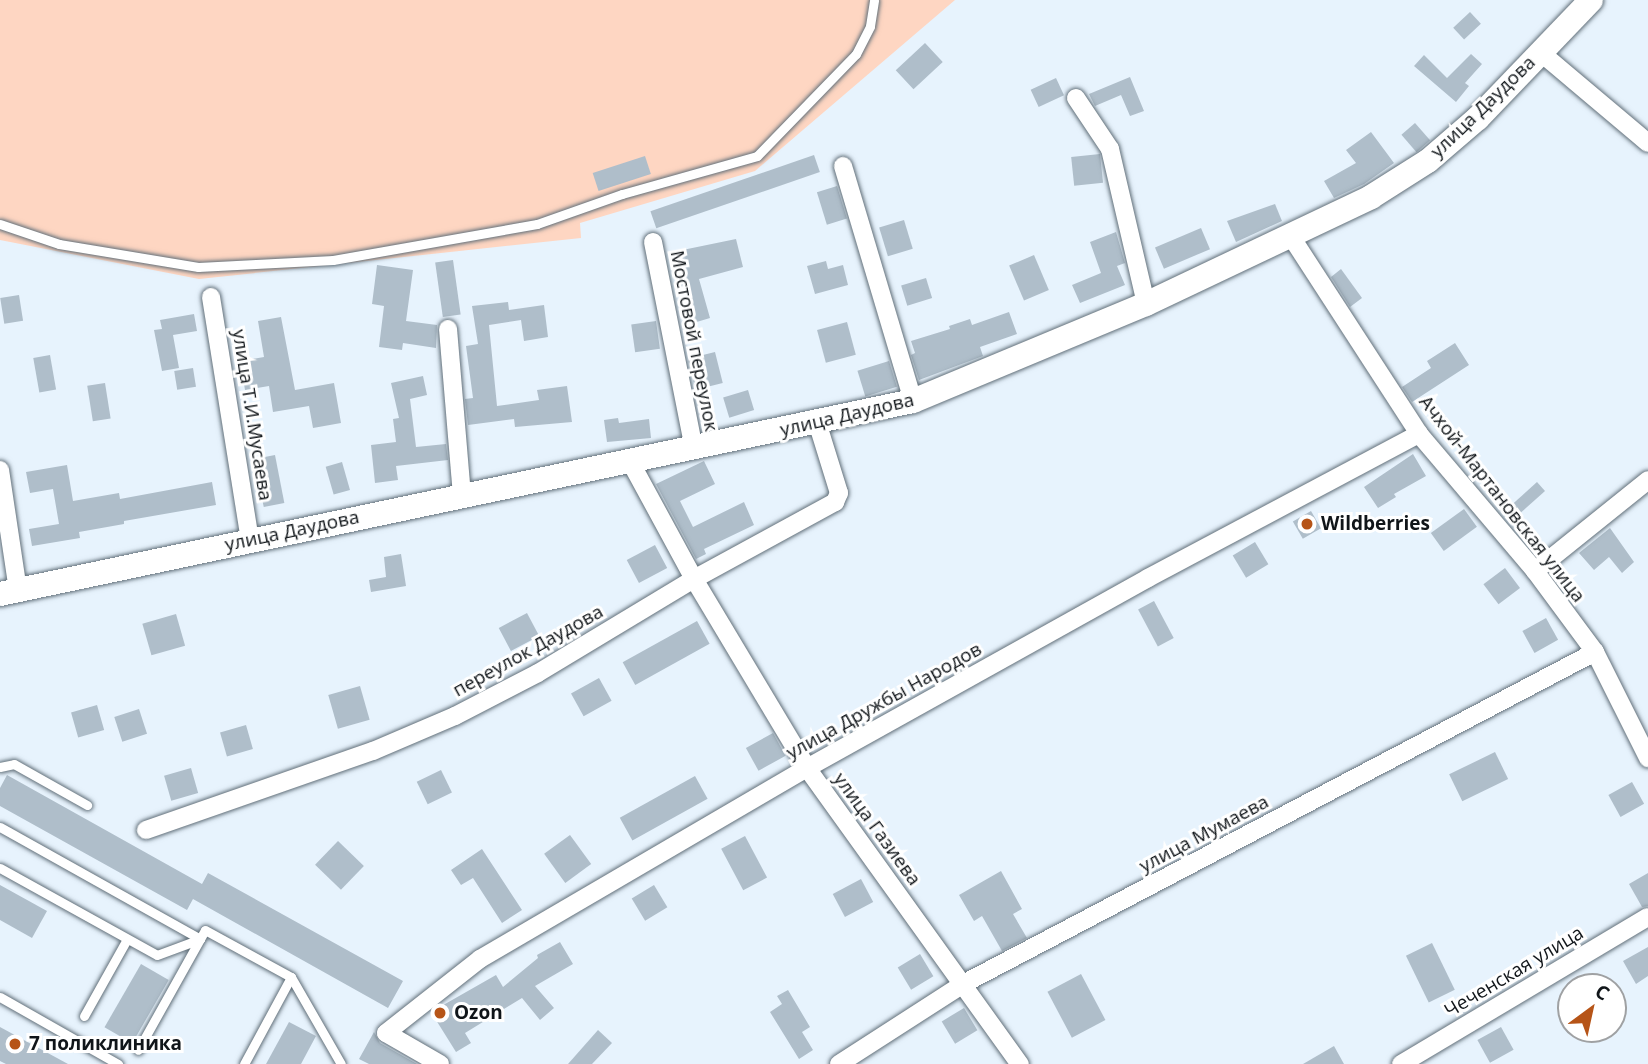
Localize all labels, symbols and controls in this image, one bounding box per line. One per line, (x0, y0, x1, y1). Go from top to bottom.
street label: улица Даудова (1426, 51, 1540, 163)
street label: Мостовой переулок (665, 249, 723, 433)
street label: улица Т.И.Мусаева (227, 328, 277, 502)
street label: улица Даудова (778, 389, 916, 441)
street label: Ачхой-Мартановская улица (1414, 391, 1590, 607)
street label: улица Даудова (223, 506, 361, 556)
place label: Wildberries (1321, 513, 1430, 535)
marker: Wildberries (1299, 516, 1315, 532)
street label: переулок Даудова (449, 600, 607, 702)
street label: улица Дружбы Народов (782, 638, 986, 764)
street label: улица Газиева (828, 768, 926, 890)
street label: улица Мумаева (1135, 790, 1273, 878)
street label: Чеченская улица (1440, 922, 1588, 1022)
north arrow (1557, 973, 1627, 1043)
text: С (1590, 978, 1614, 1006)
place label: Ozon (454, 1002, 503, 1024)
marker: Ozon (432, 1005, 448, 1021)
place label: 7 поликлиника (29, 1033, 182, 1055)
marker: 7 поликлиника (7, 1036, 23, 1052)

